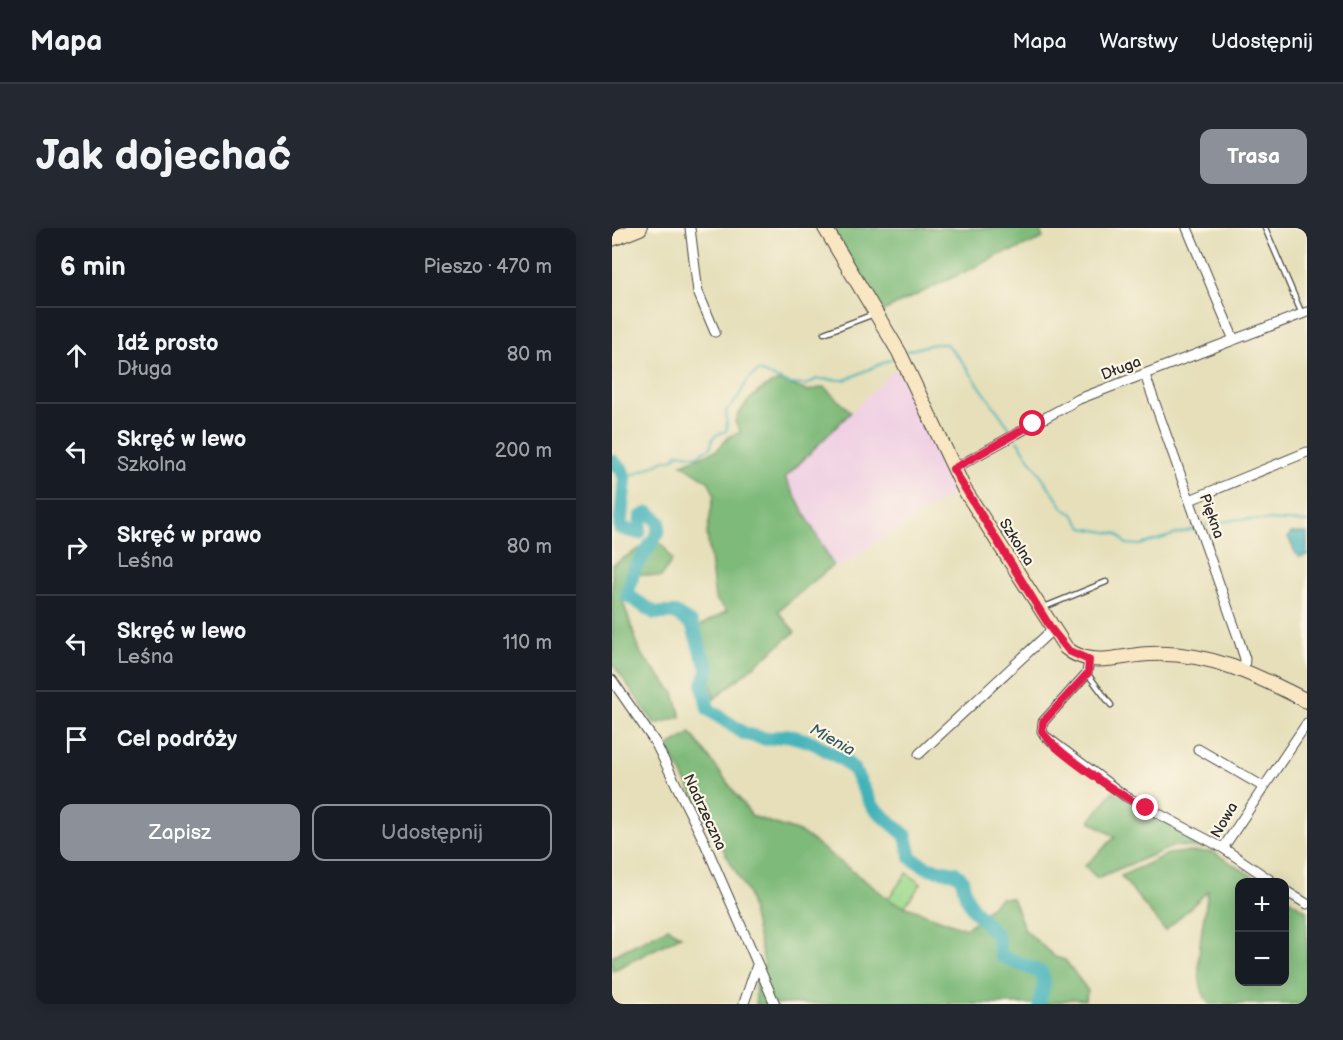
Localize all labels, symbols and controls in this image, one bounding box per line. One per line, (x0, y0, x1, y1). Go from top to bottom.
text: Mapa (30, 25, 102, 58)
text: Mapa (1013, 29, 1067, 54)
text: Warstwy (1100, 29, 1178, 54)
text: Udostępnij (1211, 29, 1313, 54)
button: Trasa (1200, 129, 1307, 184)
text: Jak dojechać (36, 131, 291, 182)
text: 6 min (60, 252, 126, 283)
text: Pieszo · 470 m (424, 255, 552, 279)
text: Idź prosto (117, 330, 219, 357)
icon: ahead (60, 339, 93, 372)
text: 80 m (507, 343, 552, 367)
street label: Długa (1099, 352, 1144, 385)
text: Długa (117, 357, 172, 381)
route start (1019, 410, 1045, 436)
text: Skręć w lewo (117, 426, 246, 453)
icon: left (60, 435, 93, 468)
text: 200 m (495, 439, 552, 463)
text: Szkolna (117, 453, 187, 477)
street label: Piękna (1195, 491, 1228, 541)
street label: Szkolna (995, 515, 1038, 569)
text: Skręć w prawo (117, 522, 262, 549)
icon: right (60, 531, 93, 564)
text: 80 m (507, 535, 552, 559)
text: Leśna (117, 549, 174, 573)
text: Skręć w lewo (117, 618, 246, 645)
icon: left (60, 627, 93, 660)
text: 110 m (503, 631, 552, 655)
text: Leśna (117, 645, 174, 669)
water label: Mienia (807, 720, 858, 760)
icon: arrive (60, 723, 93, 756)
text: Cel podróży (117, 726, 237, 753)
street label: Nadrzeczna (679, 771, 730, 853)
route end (1132, 794, 1158, 820)
street label: Nowa (1207, 799, 1242, 842)
button: Zapisz (60, 804, 300, 861)
button: Udostępnij (312, 804, 552, 861)
map controls (1235, 878, 1289, 986)
button: + (1235, 878, 1289, 932)
button: − (1235, 932, 1289, 986)

